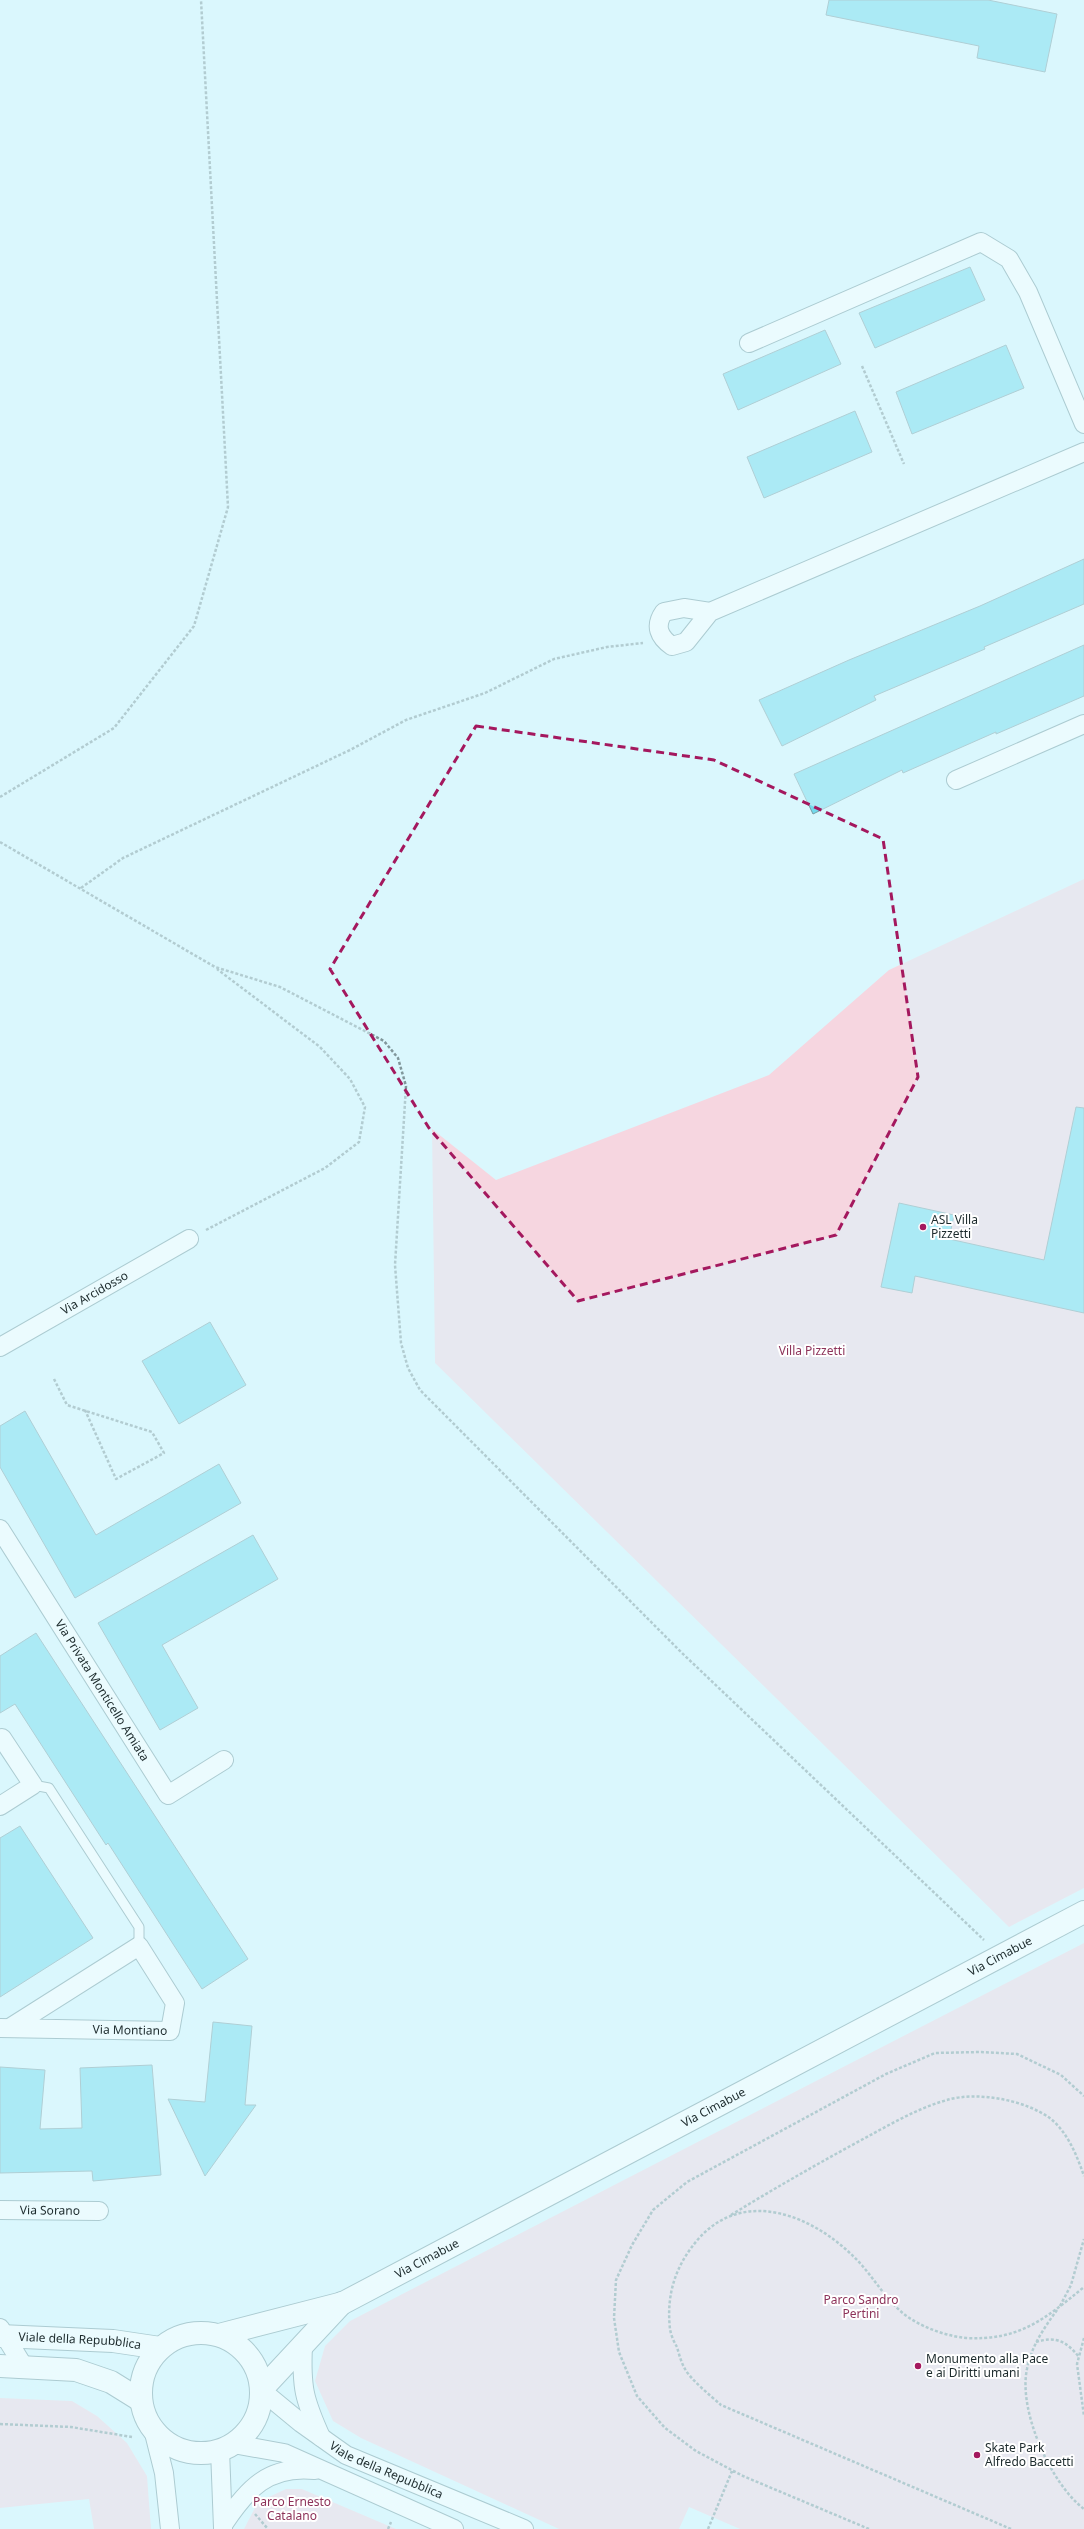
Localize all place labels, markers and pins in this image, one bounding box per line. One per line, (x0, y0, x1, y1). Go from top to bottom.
place label: ASL Villa Pizzetti (931, 1211, 978, 1242)
marker: ASL Villa Pizzetti (918, 1222, 928, 1232)
place label: Monumento alla Pace e ai Diritti umani (926, 2350, 1049, 2381)
marker: Monumento alla Pace e ai Diritti umani (913, 2361, 923, 2371)
place label: Skate Park Alfredo Baccetti (985, 2439, 1074, 2470)
marker: Skate Park Alfredo Baccetti (972, 2450, 982, 2460)

